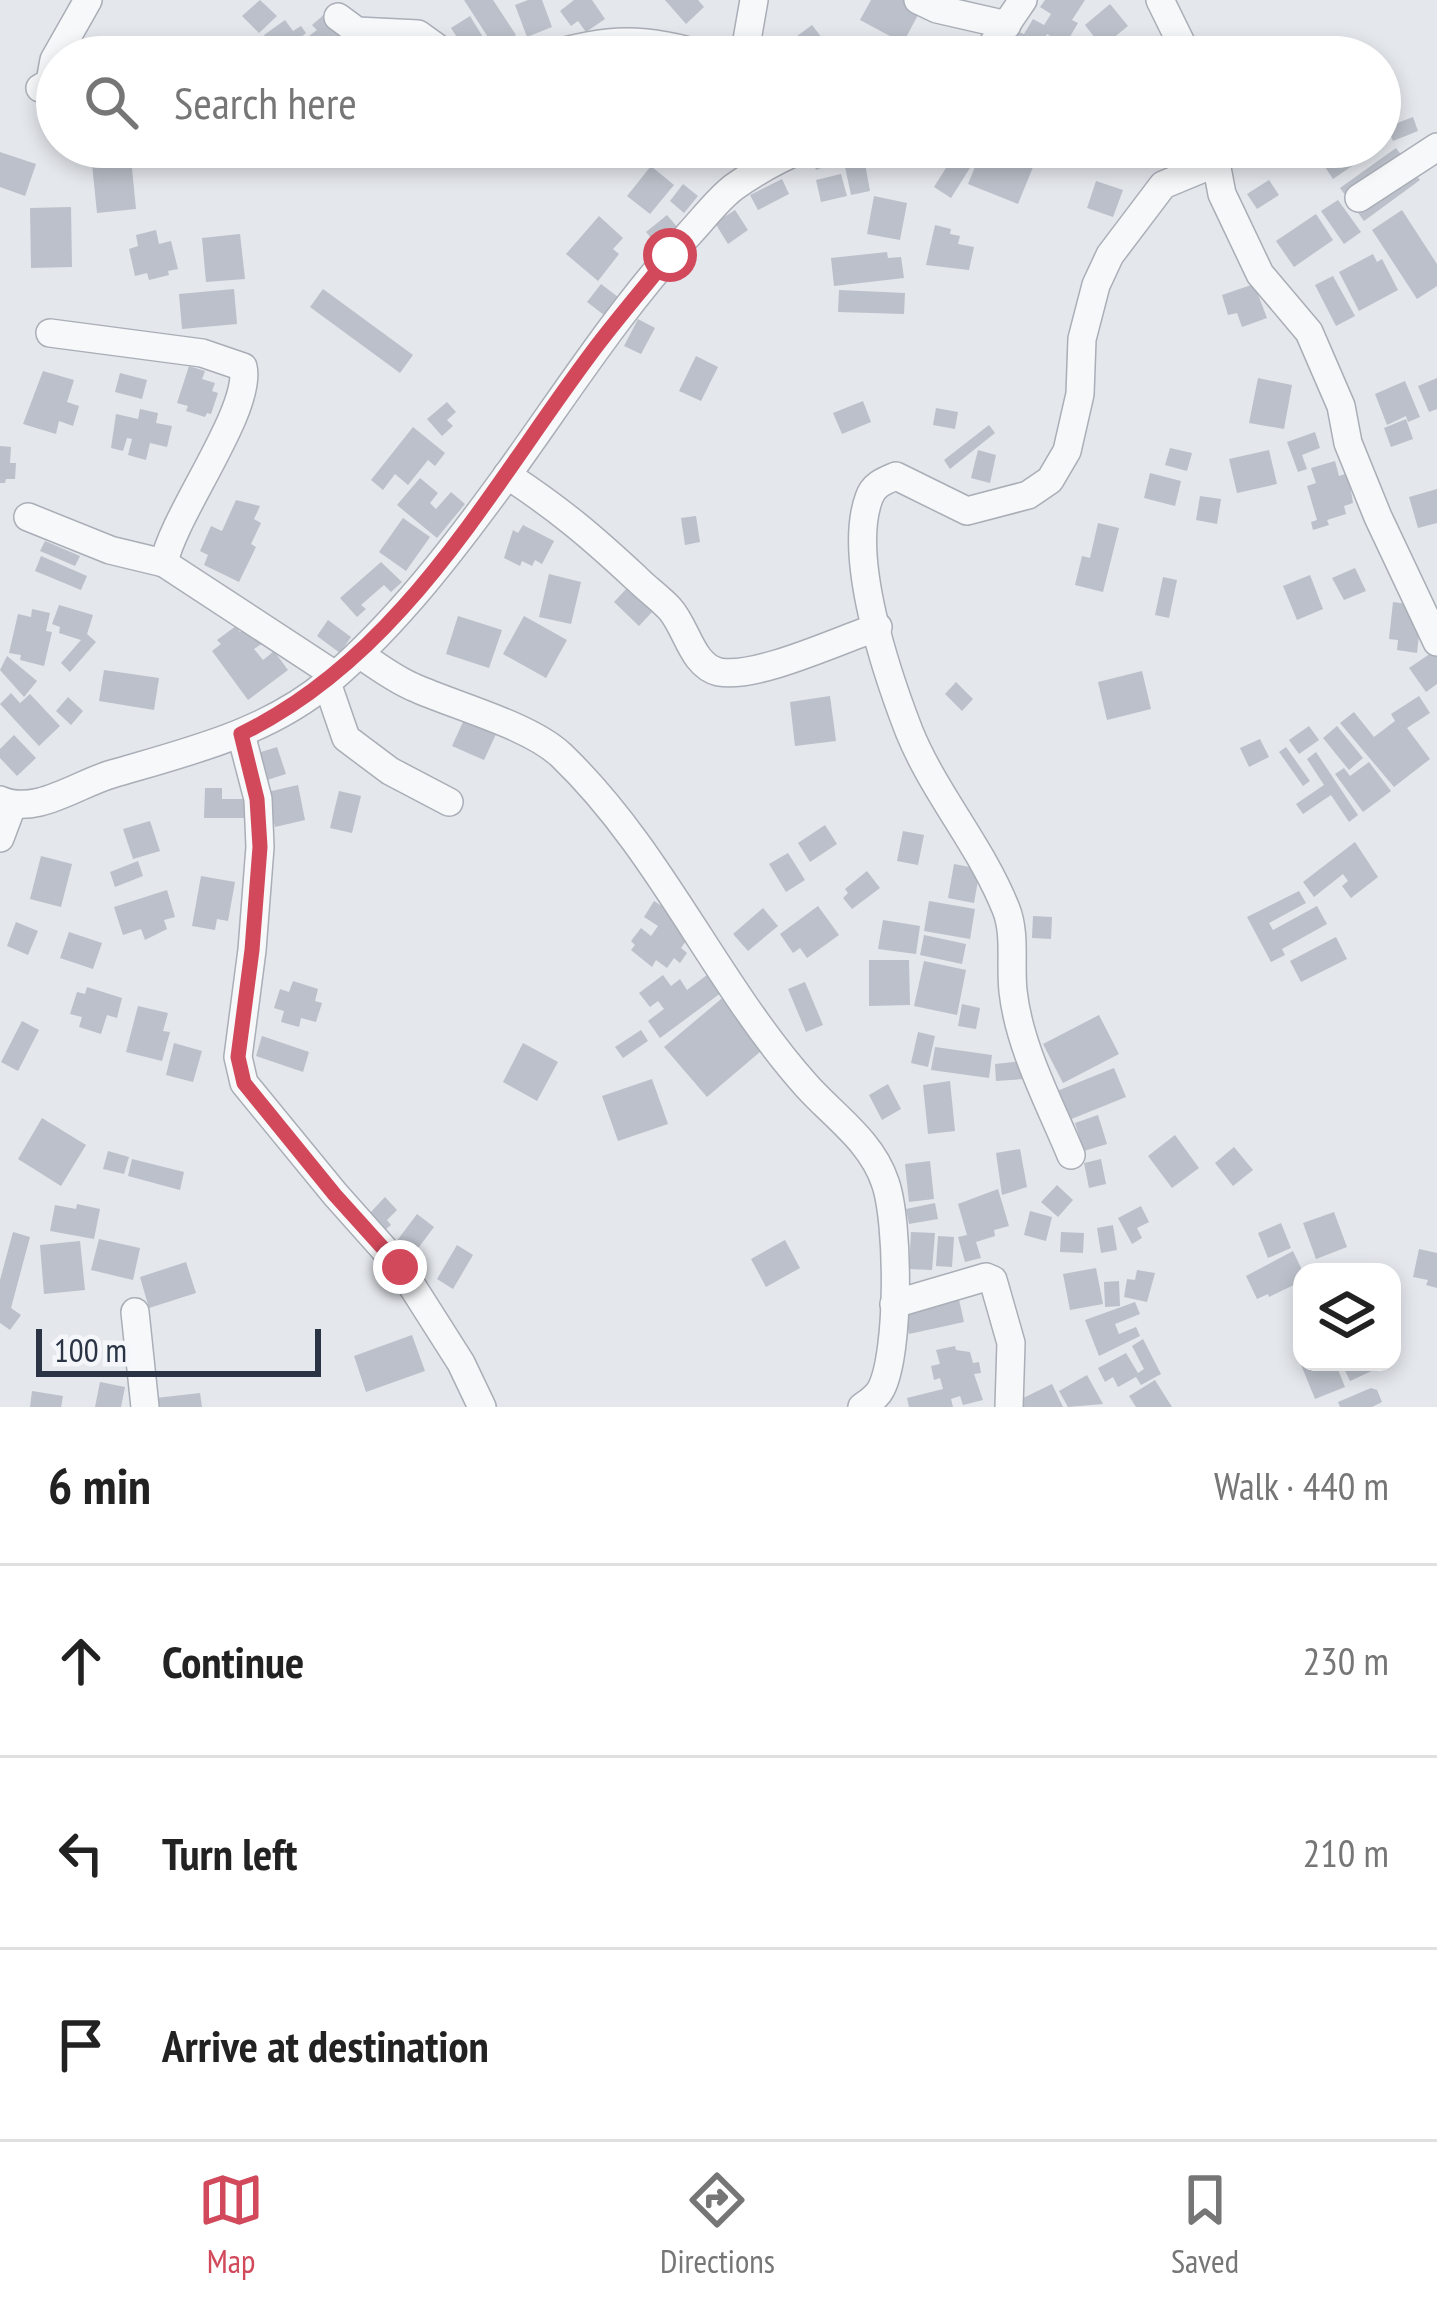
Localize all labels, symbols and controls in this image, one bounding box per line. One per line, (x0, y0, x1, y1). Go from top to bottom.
search box (36, 36, 1401, 168)
icon: search (78, 69, 144, 135)
text: Search here (174, 73, 357, 131)
route start (643, 228, 697, 282)
route end (373, 1240, 427, 1294)
map controls (1293, 1263, 1401, 1371)
button: layers (1293, 1263, 1401, 1371)
scale bar (36, 1323, 321, 1376)
text: 100 m (54, 1328, 127, 1371)
text: 6 min (48, 1452, 151, 1518)
text: Walk · 440 m (1214, 1460, 1389, 1511)
icon: ahead (48, 1628, 114, 1694)
text: Continue (162, 1632, 304, 1690)
text: 230 m (1303, 1635, 1389, 1686)
icon: left (48, 1820, 114, 1886)
text: Turn left (162, 1824, 297, 1882)
text: 210 m (1303, 1827, 1389, 1878)
icon: arrive (48, 2012, 114, 2078)
text: Arrive at destination (162, 2016, 489, 2074)
tab: Map (198, 2167, 264, 2282)
tab: Directions (660, 2167, 775, 2282)
tab: Saved (1171, 2167, 1239, 2282)

